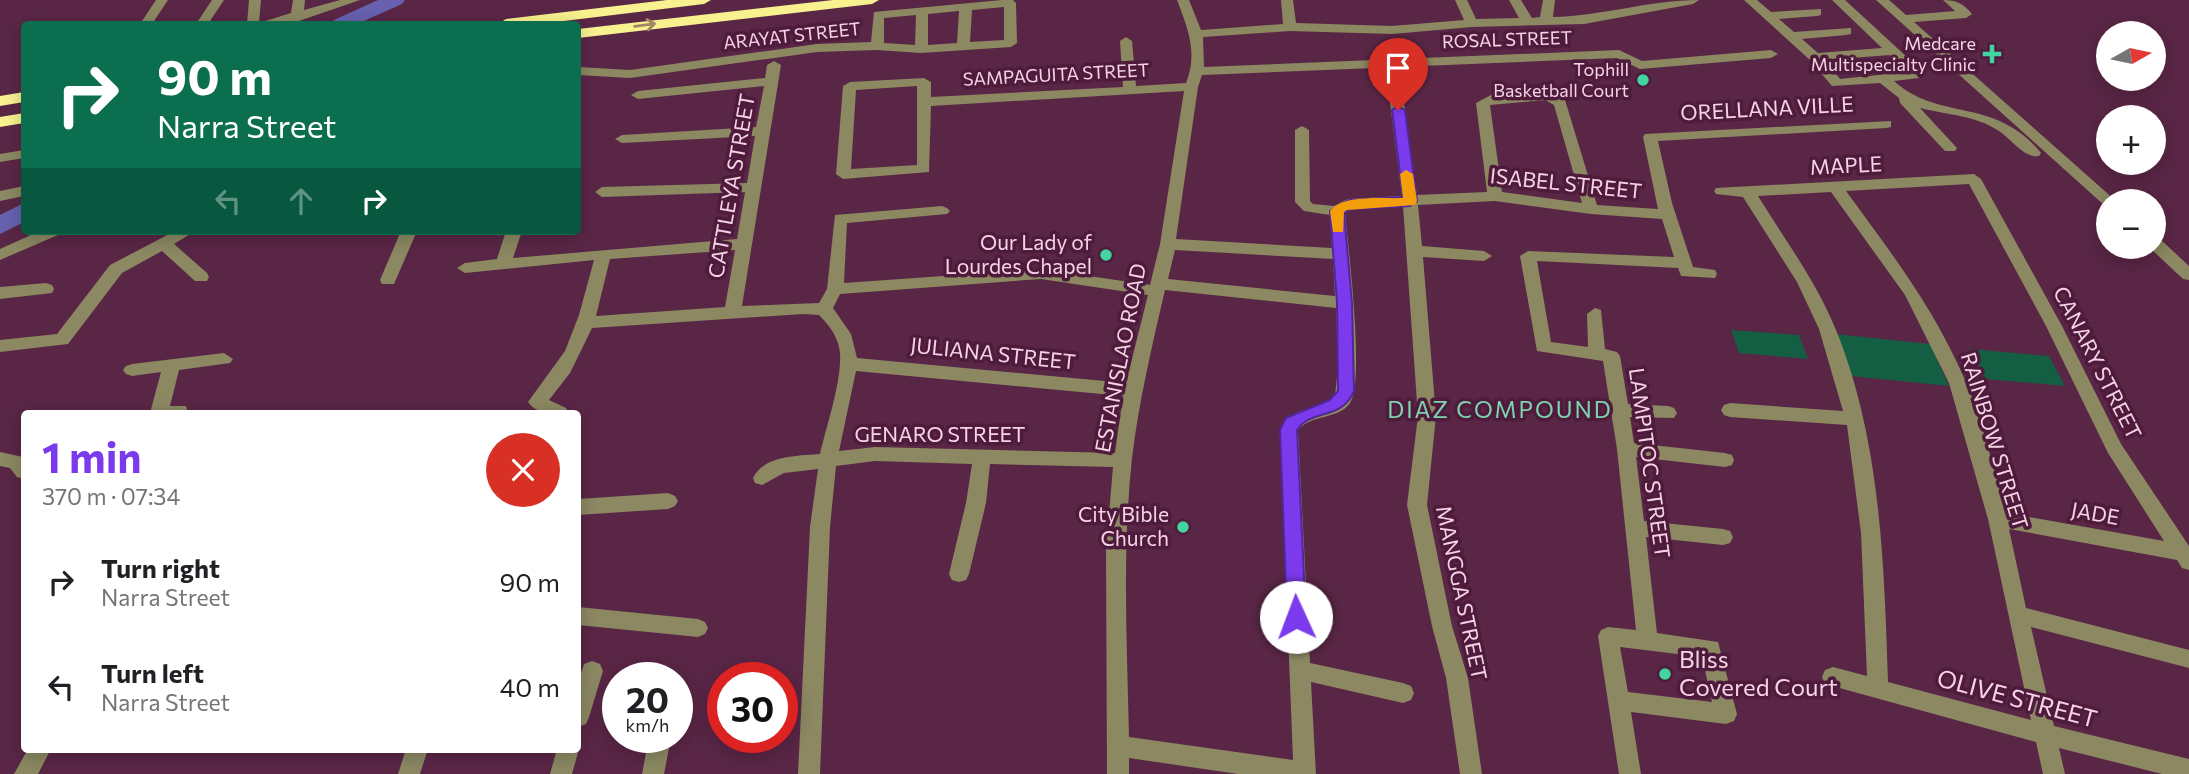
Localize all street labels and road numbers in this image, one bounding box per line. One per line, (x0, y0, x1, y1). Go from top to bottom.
street label: ARAYAT STREET (722, 17, 862, 53)
street label: ROSAL STREET (1442, 26, 1572, 52)
street label: SAMPAGUITA STREET (962, 58, 1150, 90)
street label: ORELLANA VILLE (1680, 90, 1854, 125)
street label: CATTLEYA STREET (702, 92, 759, 280)
street label: MAPLE (1809, 150, 1883, 179)
street label: ISABEL STREET (1489, 162, 1643, 203)
street label: ESTANISLAO ROAD (1089, 261, 1150, 454)
street label: CANARY STREET (2049, 282, 2148, 443)
street label: JULIANA STREET (909, 331, 1077, 374)
street label: RAINBOW STREET (1957, 349, 2034, 532)
street label: LAMPITOC STREET (1625, 366, 1676, 560)
street label: GENARO STREET (854, 421, 1026, 446)
street label: JADE (2069, 496, 2121, 529)
street label: MANGGA STREET (1432, 503, 1493, 682)
street label: OLIVE STREET (1934, 662, 2101, 733)

